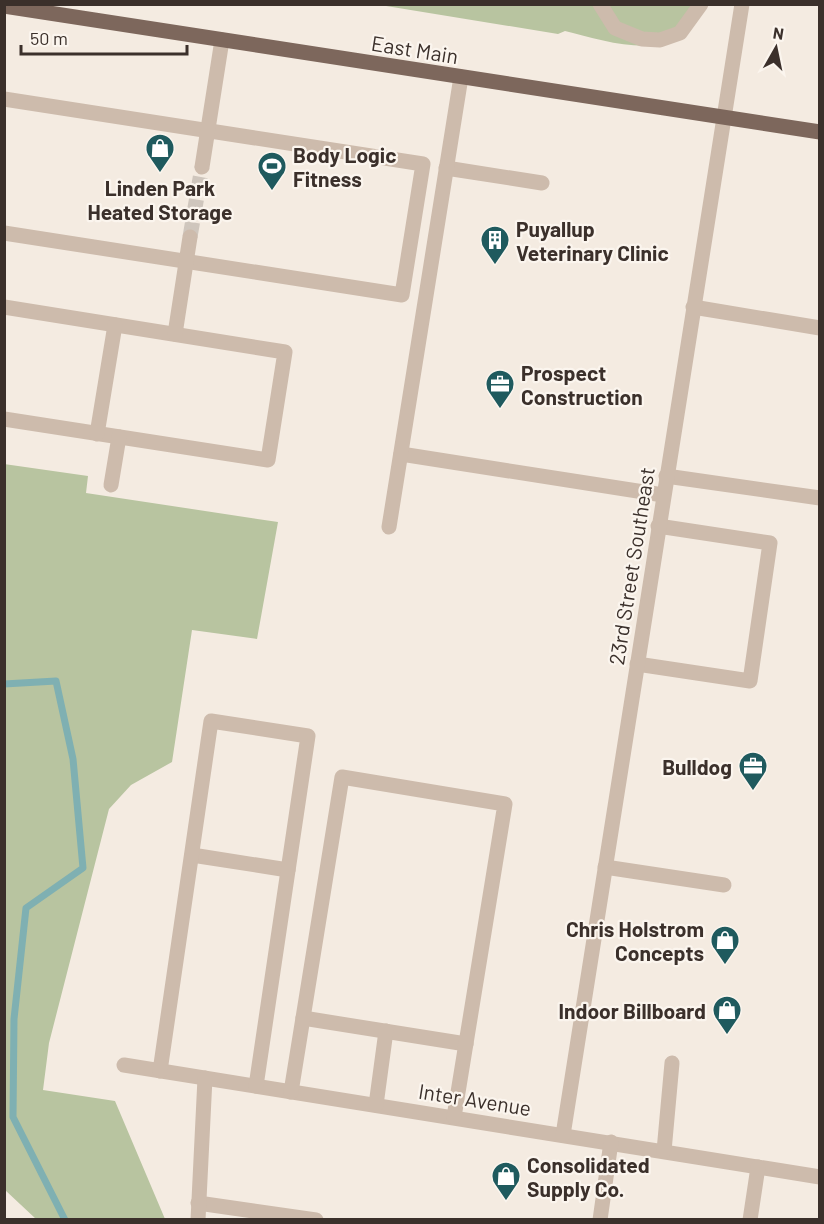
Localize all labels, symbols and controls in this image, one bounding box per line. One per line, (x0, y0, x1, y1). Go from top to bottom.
scale bar (21, 18, 188, 56)
north arrow (746, 18, 806, 78)
text: N (772, 22, 785, 43)
text: 50 m (30, 27, 68, 49)
street label: East Main (370, 30, 460, 68)
shop icon: Linden Park Heated Storage (144, 132, 176, 174)
place label: Body Logic Fitness (293, 142, 396, 191)
sports icon: Body Logic Fitness (256, 150, 288, 192)
place label: Linden Park Heated Storage (88, 175, 232, 224)
place label: Puyallup Veterinary Clinic (516, 216, 669, 265)
building icon: Puyallup Veterinary Clinic (479, 224, 511, 266)
place label: Prospect Construction (521, 360, 643, 409)
office icon: Prospect Construction (484, 368, 516, 410)
street label: 23rd Street Southeast (603, 465, 659, 667)
office icon: Bulldog (737, 750, 769, 792)
place label: Bulldog (662, 754, 732, 779)
place label: Chris Holstrom Concepts (566, 916, 704, 965)
shop icon: Chris Holstrom Concepts (709, 924, 741, 966)
shop icon: Indoor Billboard (711, 994, 743, 1036)
place label: Indoor Billboard (559, 998, 706, 1023)
street label: Inter Avenue (417, 1078, 533, 1120)
place label: Consolidated Supply Co. (527, 1152, 650, 1201)
shop icon: Consolidated Supply Co. (490, 1160, 522, 1202)

